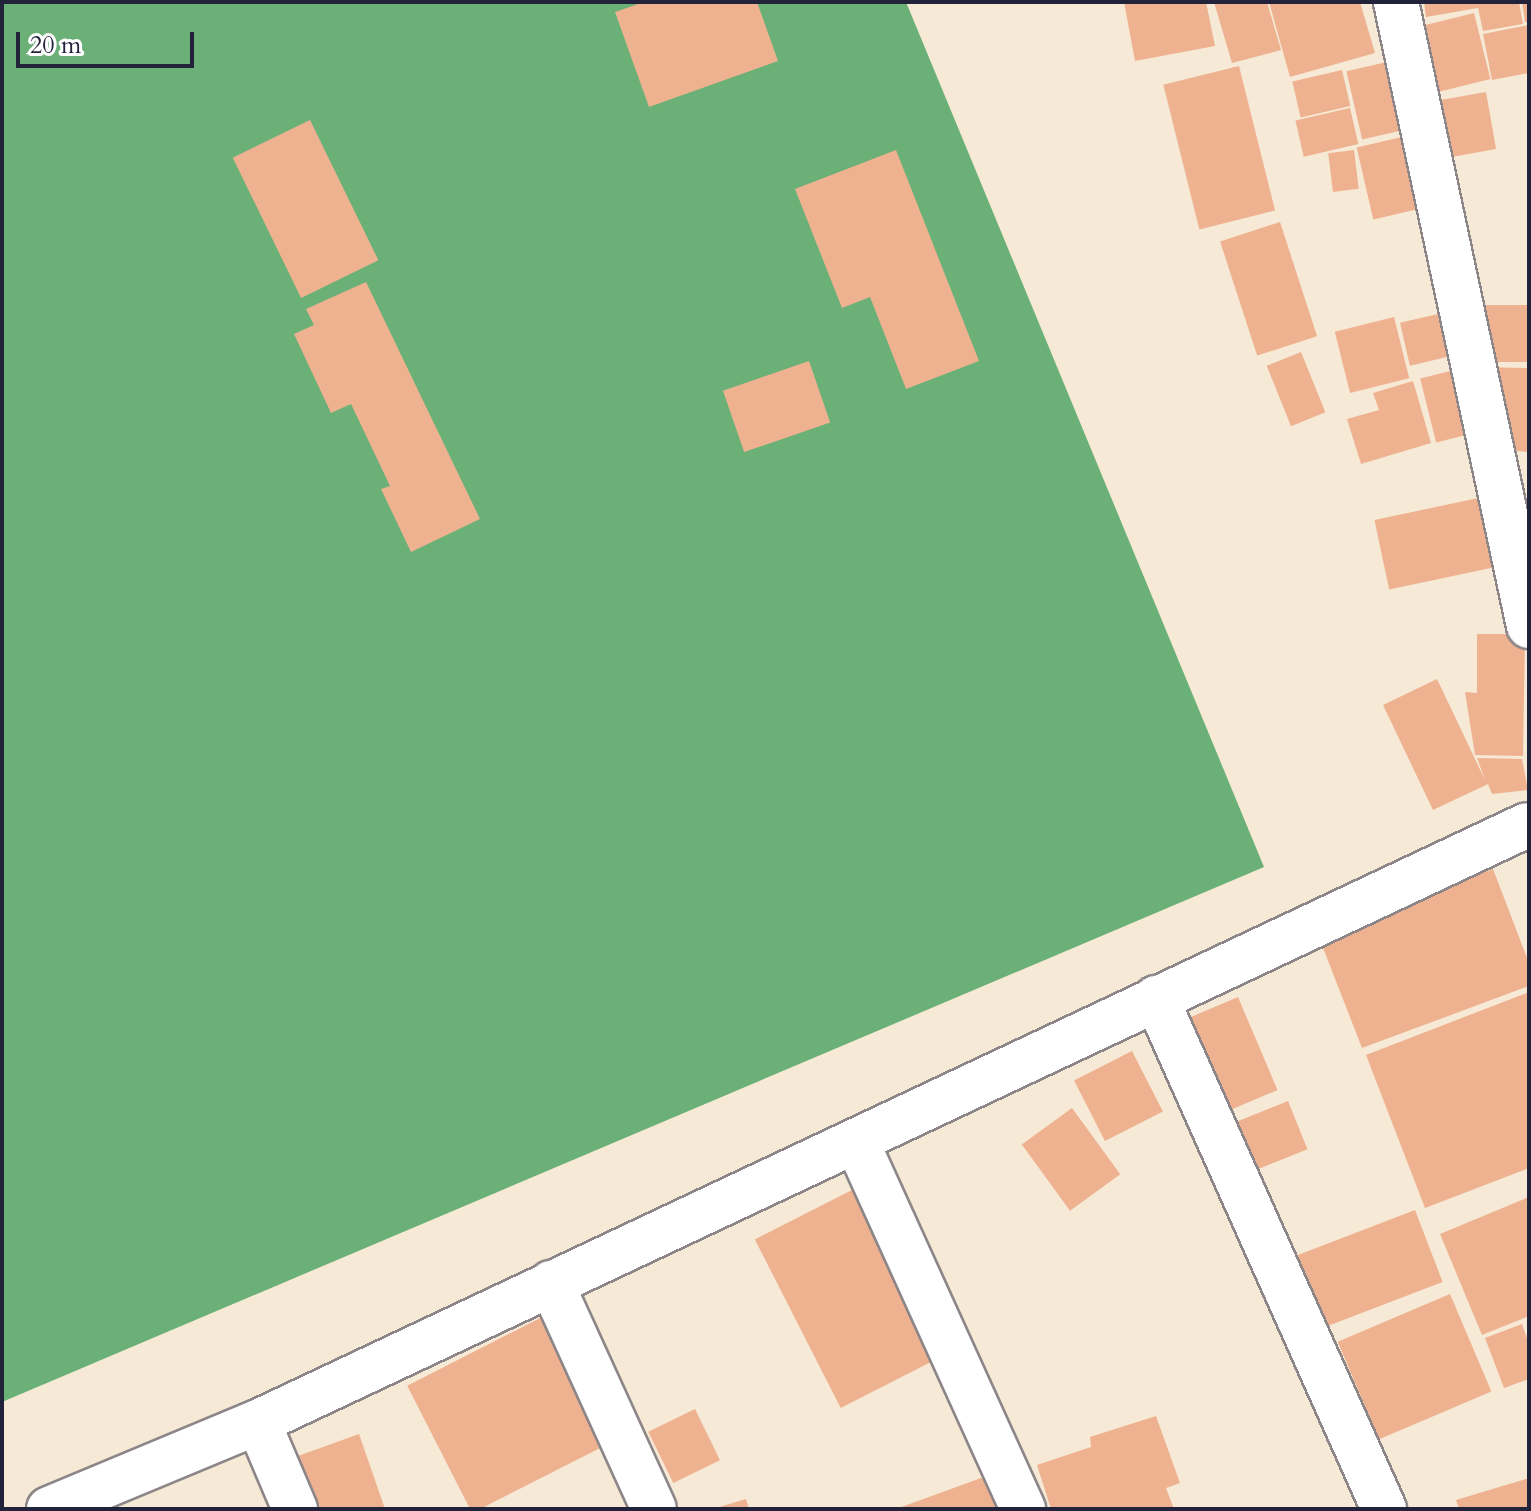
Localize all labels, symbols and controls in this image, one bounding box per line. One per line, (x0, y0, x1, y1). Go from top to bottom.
scale bar (20, 16, 198, 66)
text: 20 m (30, 29, 81, 62)

